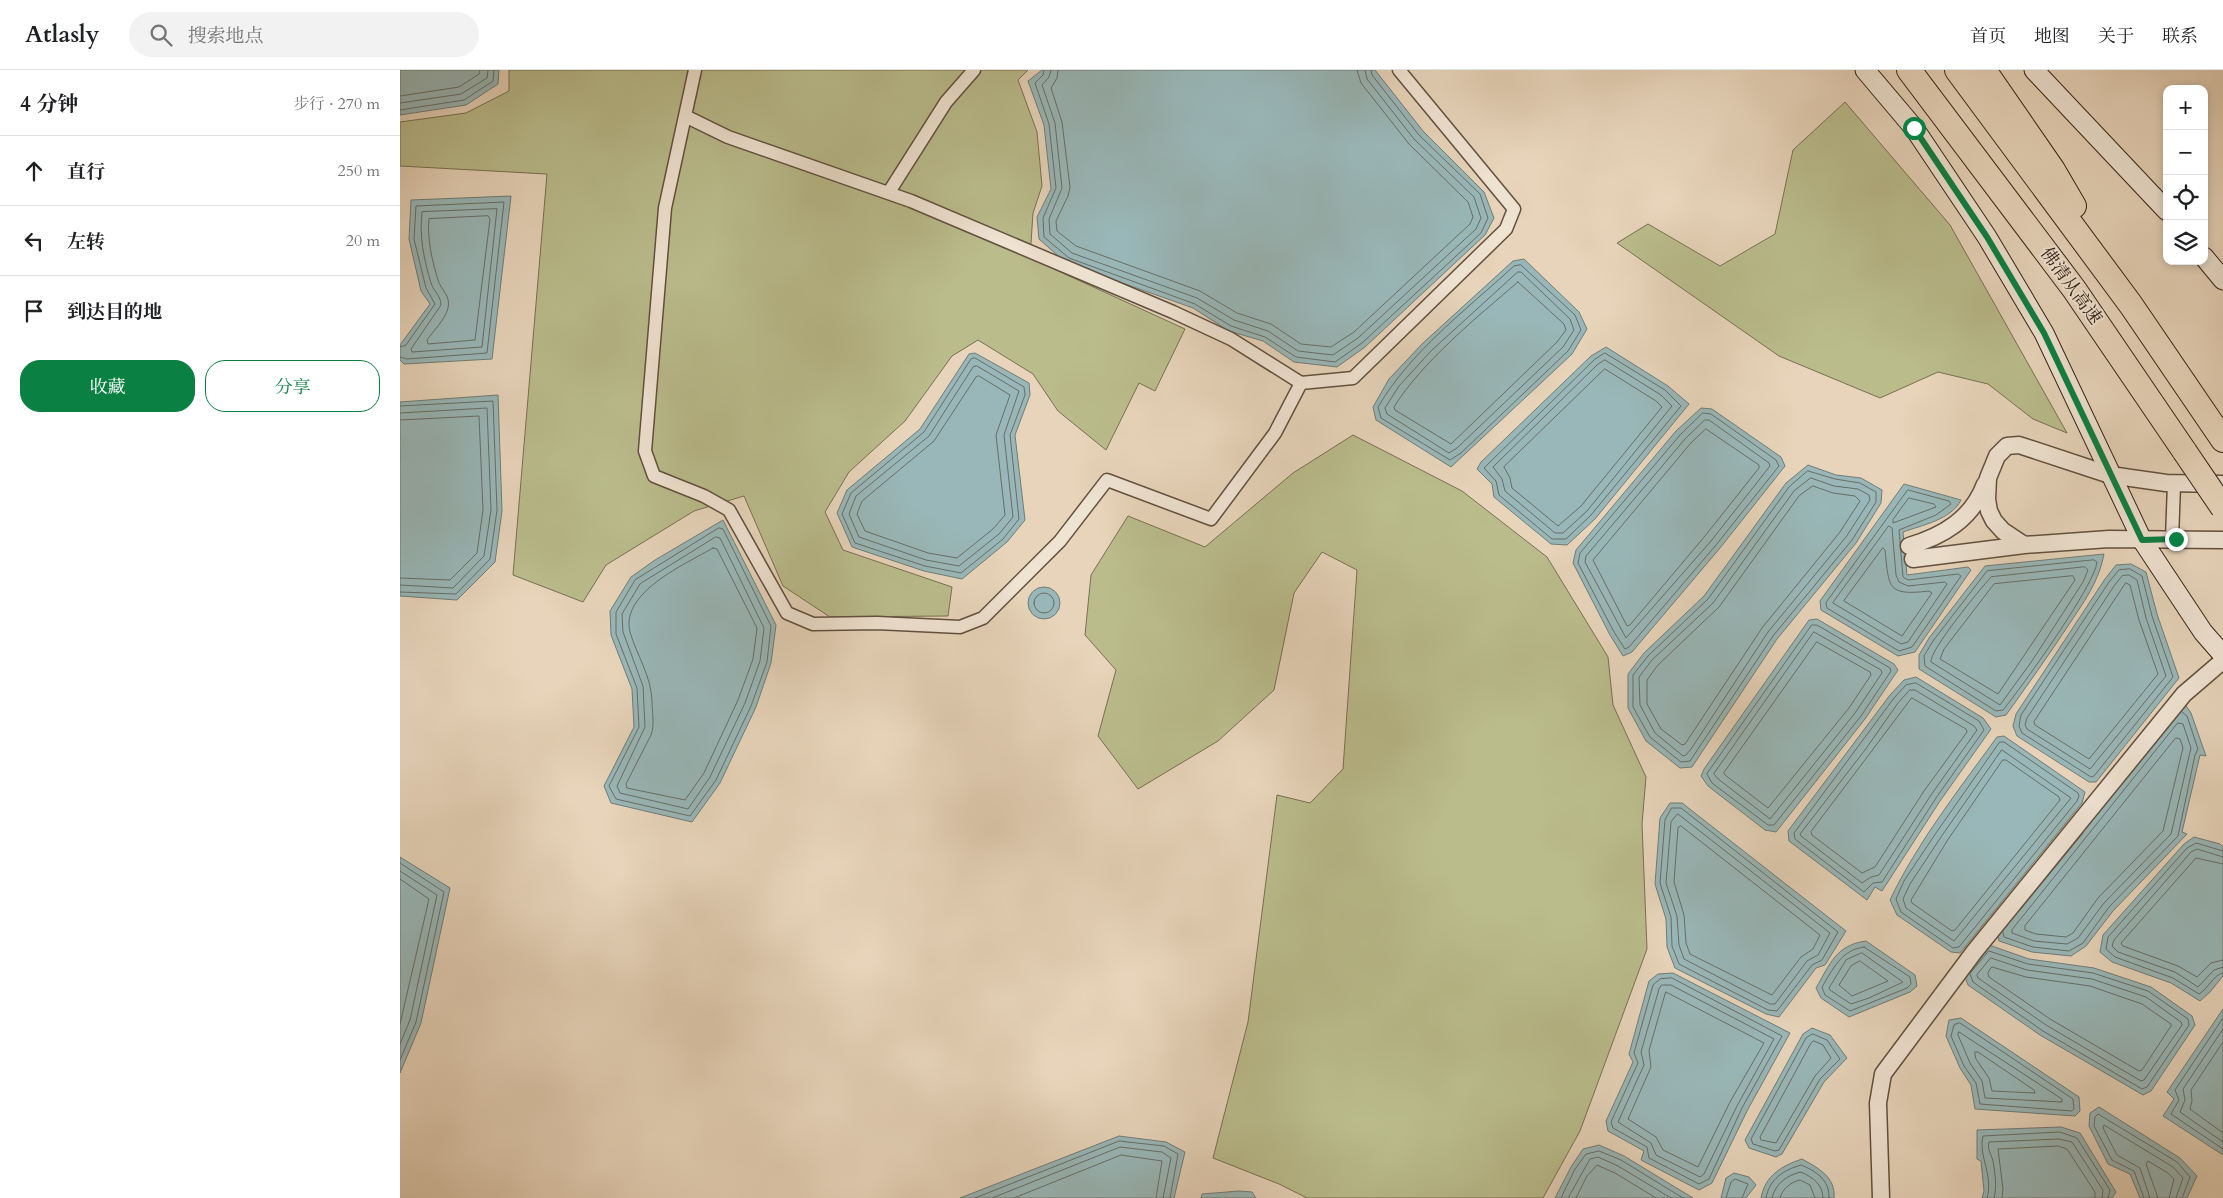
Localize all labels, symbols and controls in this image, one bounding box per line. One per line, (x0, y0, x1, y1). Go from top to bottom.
search box (129, 12, 479, 57)
text: Atlasly (25, 18, 99, 51)
icon: search (147, 21, 175, 49)
text: 搜索地点 (187, 23, 263, 49)
text: 首页 (1970, 24, 2006, 49)
text: 地图 (2034, 24, 2070, 49)
text: 关于 (2098, 24, 2134, 49)
text: 联系 (2162, 24, 2198, 49)
map controls (2163, 85, 2208, 265)
button: + (2163, 85, 2208, 130)
text: 4 分钟 (20, 90, 78, 119)
text: 步行 · 270 m (293, 93, 380, 115)
route start (1903, 117, 1926, 140)
button: − (2163, 130, 2208, 175)
icon: ahead (20, 157, 48, 185)
text: 直行 (67, 159, 105, 185)
text: 250 m (338, 160, 380, 182)
button: locate (2163, 175, 2208, 220)
button: layers (2163, 220, 2208, 265)
icon: left (20, 227, 48, 255)
text: 左转 (67, 229, 105, 255)
text: 20 m (346, 230, 380, 252)
street label: 佛清从高速 (2034, 242, 2108, 330)
icon: arrive (20, 297, 48, 325)
text: 到达目的地 (67, 299, 162, 325)
button: 收藏 (20, 360, 195, 412)
button: 分享 (205, 360, 380, 412)
route end (2165, 528, 2188, 551)

